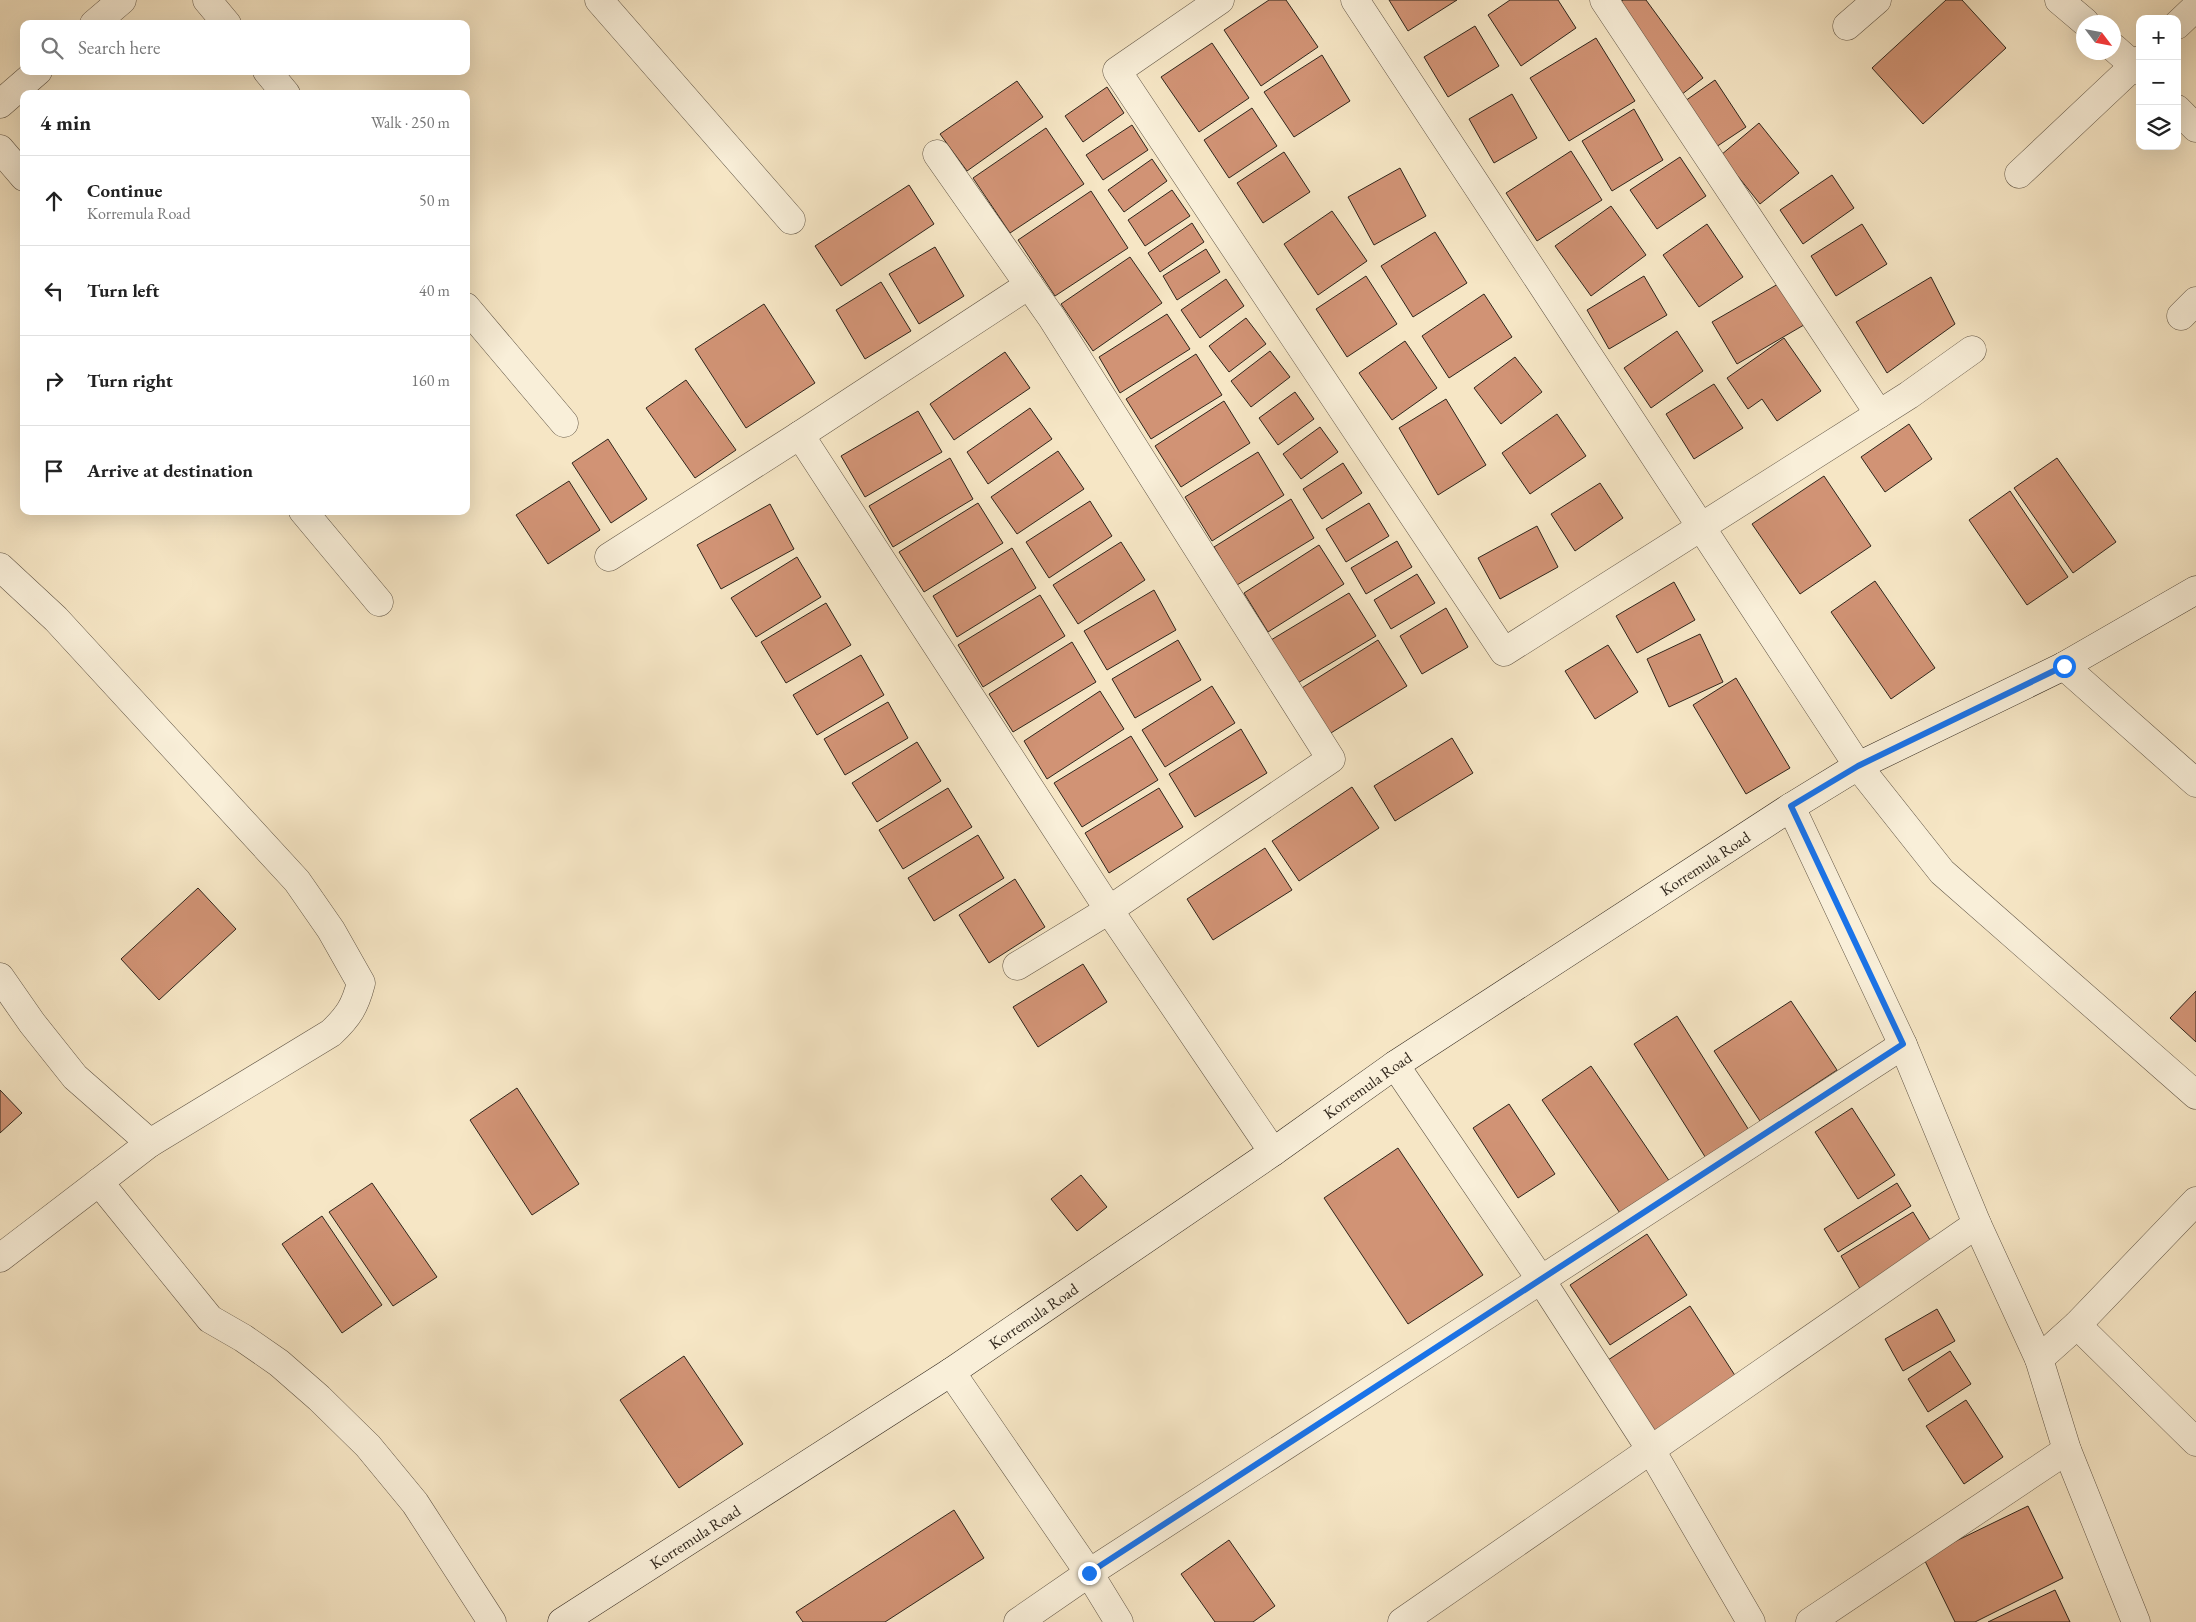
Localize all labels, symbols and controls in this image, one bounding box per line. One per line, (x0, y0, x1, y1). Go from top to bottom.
north arrow (2076, 15, 2121, 60)
map controls (2136, 15, 2181, 150)
button: + (2136, 15, 2181, 60)
search box (20, 20, 470, 75)
icon: search (38, 34, 66, 62)
text: Search here (78, 35, 160, 60)
button: − (2136, 60, 2181, 105)
button: layers (2136, 105, 2181, 150)
text: 4 min (40, 109, 91, 136)
text: Walk · 250 m (371, 112, 450, 133)
text: Continue (87, 178, 162, 203)
icon: ahead (40, 187, 68, 215)
text: 50 m (419, 190, 450, 211)
text: Korremula Road (87, 203, 191, 224)
icon: left (40, 277, 68, 305)
text: Turn left (87, 278, 159, 303)
text: 40 m (419, 280, 450, 301)
icon: right (40, 367, 68, 395)
text: Turn right (87, 368, 173, 393)
text: 160 m (411, 370, 450, 391)
icon: arrive (40, 457, 68, 485)
text: Arrive at destination (87, 458, 253, 483)
route start (2053, 655, 2076, 678)
street label: Korremula Road (1656, 826, 1755, 901)
street label: Korremula Road (1319, 1047, 1416, 1124)
street label: Korremula Road (985, 1278, 1083, 1354)
street label: Korremula Road (646, 1500, 745, 1574)
route end (1078, 1562, 1101, 1585)

